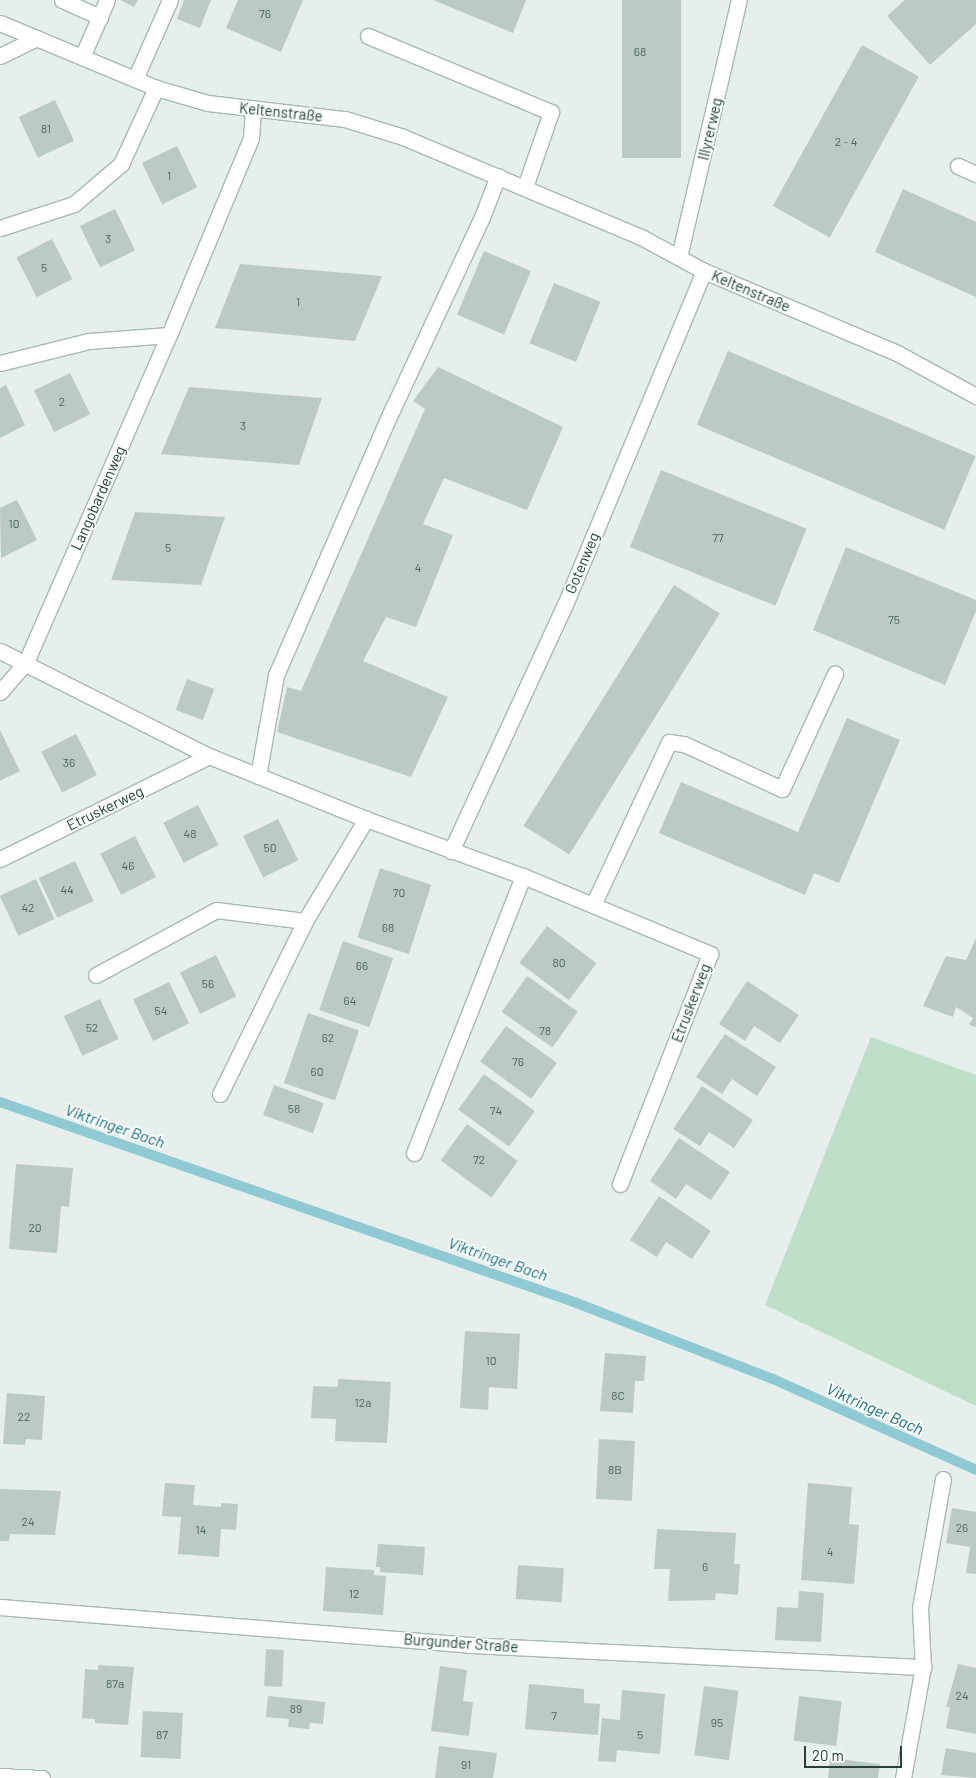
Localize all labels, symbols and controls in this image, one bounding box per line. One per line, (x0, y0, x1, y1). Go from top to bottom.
house number: 76 (259, 7, 271, 21)
house number: 68 (634, 45, 646, 59)
street label: Illyrerweg (694, 96, 726, 162)
street label: Keltenstraße (238, 99, 324, 125)
house number: 81 (41, 122, 51, 136)
house number: 2 - 4 (835, 135, 857, 149)
house number: 1 (167, 169, 171, 183)
house number: 3 (105, 232, 111, 246)
house number: 5 (41, 261, 47, 275)
street label: Keltenstraße (709, 266, 793, 316)
house number: 1 (296, 295, 300, 309)
house number: 2 (59, 395, 65, 409)
house number: 3 (240, 419, 246, 433)
street label: Langobardenweg (67, 443, 129, 553)
house number: 10 (9, 517, 19, 531)
street label: Gotenweg (561, 530, 603, 596)
house number: 77 (712, 531, 724, 545)
house number: 5 (165, 541, 171, 555)
house number: 4 (415, 561, 421, 575)
house number: 75 (888, 613, 900, 627)
house number: 36 (63, 756, 75, 770)
street label: Etruskerweg (64, 782, 146, 834)
house number: 48 (184, 827, 196, 841)
house number: 50 (264, 841, 276, 855)
house number: 46 (122, 859, 134, 873)
house number: 44 (60, 883, 74, 897)
house number: 70 (393, 886, 405, 900)
house number: 42 (21, 901, 35, 915)
house number: 68 (382, 921, 394, 935)
house number: 80 (552, 956, 566, 970)
house number: 66 (356, 959, 368, 973)
street label: Etruskerweg (668, 961, 714, 1045)
house number: 56 (202, 977, 214, 991)
house number: 64 (344, 994, 356, 1008)
house number: 54 (155, 1004, 167, 1018)
house number: 52 (86, 1021, 98, 1035)
house number: 78 (539, 1024, 551, 1038)
house number: 62 (322, 1031, 334, 1045)
house number: 76 (512, 1055, 524, 1069)
house number: 60 (311, 1065, 323, 1079)
water label: Viktringer Bach (63, 1100, 167, 1152)
house number: 58 (288, 1102, 300, 1116)
house number: 74 (490, 1104, 502, 1118)
house number: 72 (473, 1153, 485, 1167)
house number: 20 (28, 1221, 42, 1235)
water label: Viktringer Bach (446, 1233, 550, 1285)
house number: 10 (486, 1354, 496, 1368)
water label: Viktringer Bach (824, 1379, 926, 1439)
house number: 8C (611, 1389, 625, 1403)
house number: 12a (355, 1396, 371, 1410)
house number: 22 (18, 1410, 30, 1424)
house number: 8B (608, 1463, 622, 1477)
house number: 24 (21, 1515, 35, 1529)
house number: 26 (956, 1521, 968, 1535)
house number: 14 (196, 1523, 206, 1537)
house number: 4 (827, 1545, 833, 1559)
house number: 6 (702, 1560, 708, 1574)
house number: 12 (349, 1587, 359, 1601)
street label: Burgunder Straße (403, 1630, 519, 1656)
house number: 87a (106, 1677, 124, 1691)
house number: 24 (955, 1689, 969, 1703)
house number: 89 (290, 1702, 302, 1716)
house number: 7 (551, 1709, 557, 1723)
house number: 95 (711, 1716, 723, 1730)
house number: 87 (156, 1728, 168, 1742)
house number: 5 (637, 1728, 643, 1742)
scale bar (806, 1736, 904, 1768)
text: 20 m (812, 1746, 844, 1764)
house number: 91 (461, 1758, 471, 1772)

